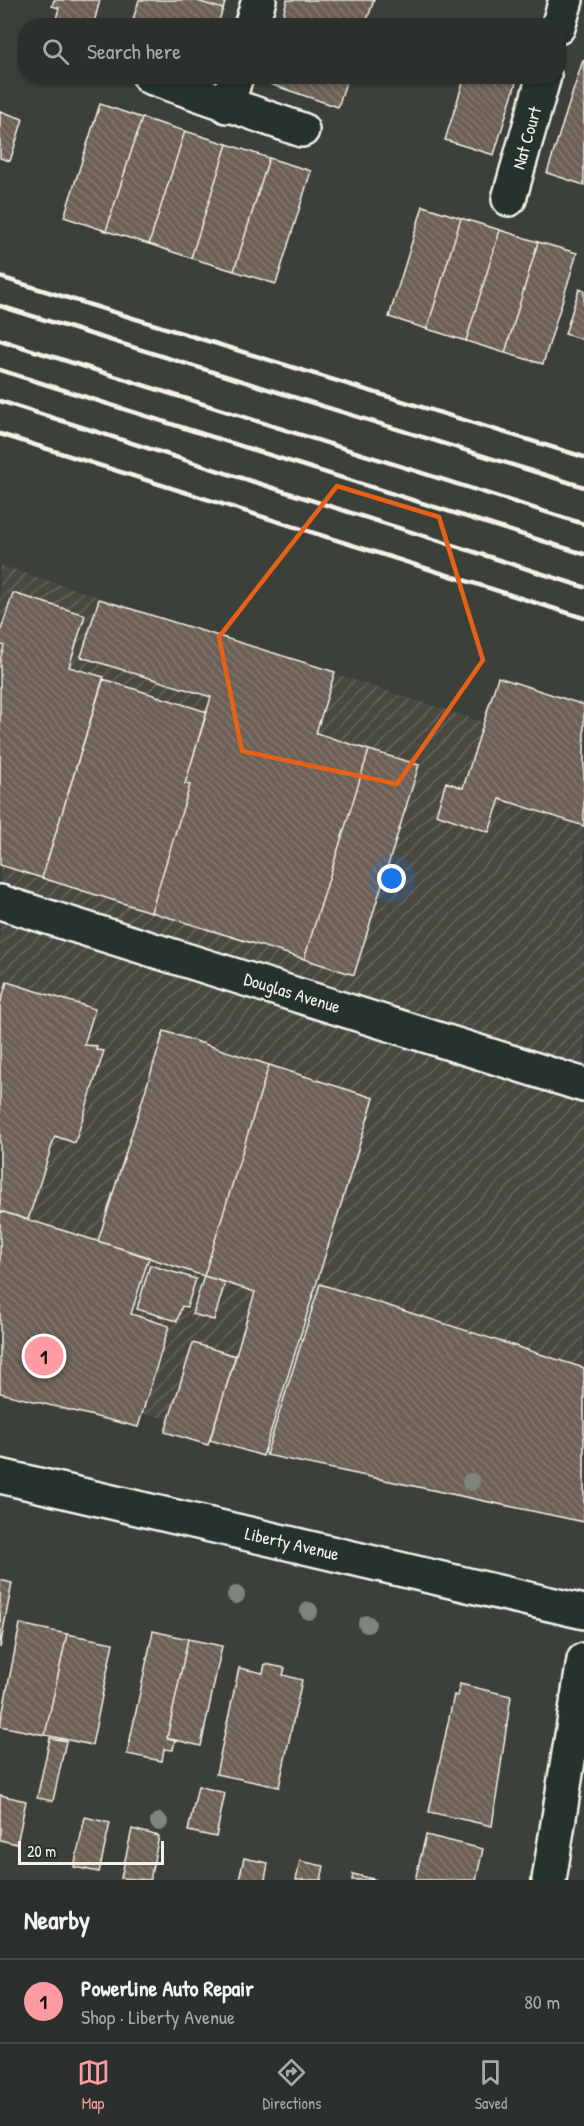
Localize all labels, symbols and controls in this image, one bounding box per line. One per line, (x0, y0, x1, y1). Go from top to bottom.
search box (18, 18, 566, 84)
icon: search (39, 35, 72, 68)
text: Search here (87, 36, 181, 66)
street label: Nat Court (506, 103, 548, 172)
your location (377, 864, 406, 893)
street label: Douglas Avenue (241, 966, 343, 1019)
pin: 1 (24, 1334, 63, 1378)
street label: Liberty Avenue (243, 1521, 342, 1566)
scale bar (18, 1838, 164, 1866)
text: 20 m (27, 1840, 56, 1862)
text: Nearby (24, 1902, 90, 1937)
text: Powerline Auto Repair (81, 1973, 254, 2003)
text: 1 (40, 1988, 47, 2015)
text: 80 m (524, 1988, 560, 2015)
text: Shop · Liberty Avenue (81, 2003, 235, 2030)
tab: Map (77, 2056, 110, 2114)
tab: Directions (263, 2056, 321, 2114)
tab: Saved (474, 2056, 507, 2114)

